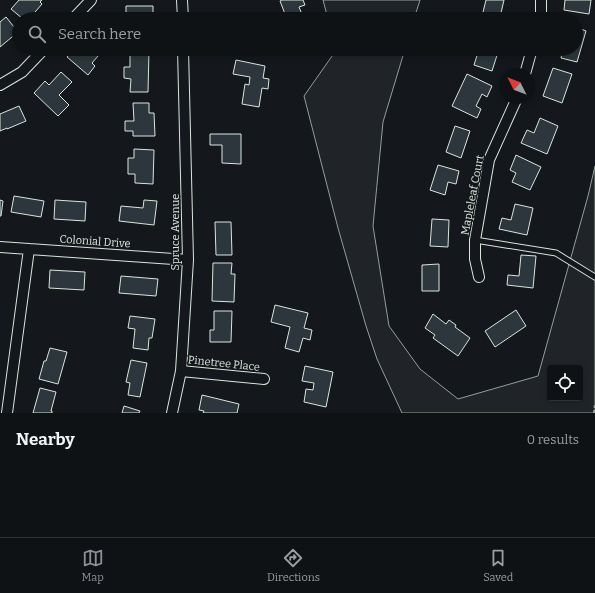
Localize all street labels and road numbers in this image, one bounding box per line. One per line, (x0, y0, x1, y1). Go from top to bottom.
street label: Mapleleaf Court (458, 154, 487, 236)
street label: Spruce Avenue (169, 194, 182, 270)
street label: Colonial Drive (59, 233, 131, 250)
street label: Pinetree Place (187, 353, 261, 374)

